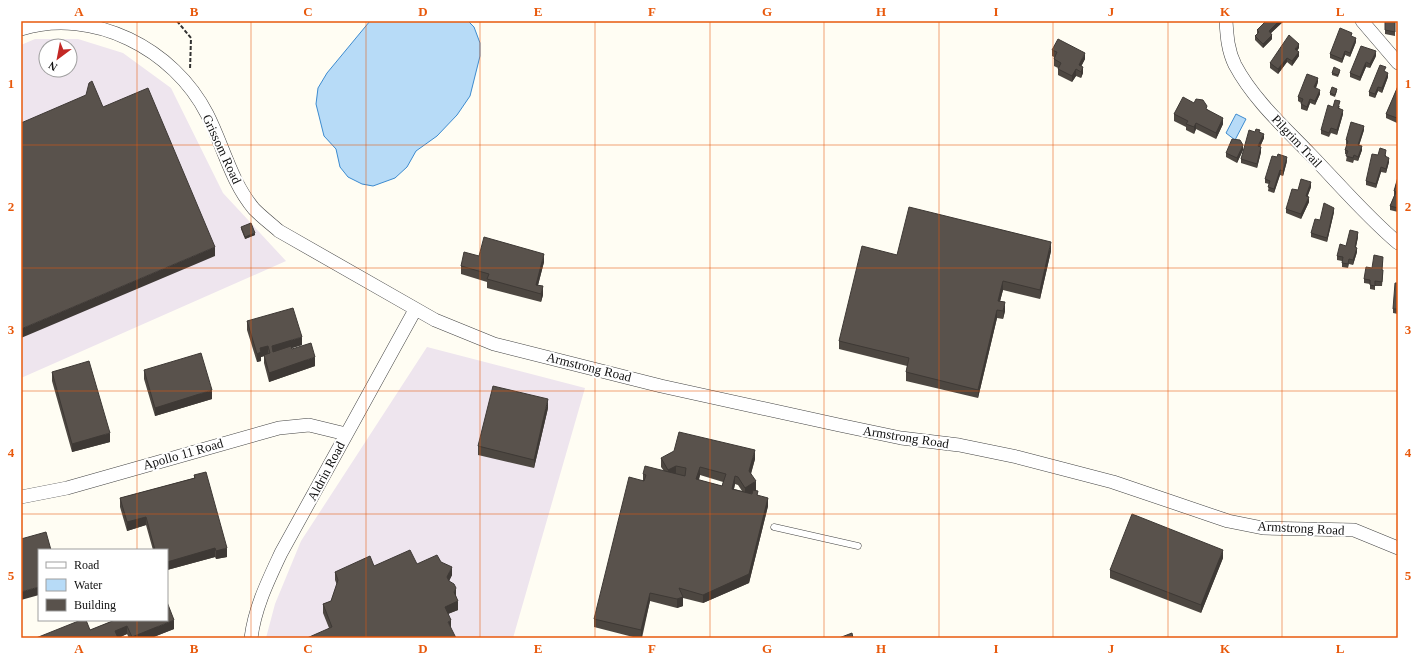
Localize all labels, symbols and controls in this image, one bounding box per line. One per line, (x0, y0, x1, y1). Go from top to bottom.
text: A (74, 4, 84, 19)
text: B (190, 4, 199, 19)
text: C (303, 4, 313, 19)
text: D (418, 4, 428, 19)
text: E (534, 4, 542, 19)
text: F (648, 4, 656, 19)
text: G (762, 4, 772, 19)
text: H (876, 4, 886, 19)
text: I (993, 4, 999, 19)
text: J (1108, 4, 1115, 19)
text: K (1220, 4, 1231, 19)
text: L (1336, 4, 1345, 19)
north arrow (38, 38, 78, 78)
text: N (46, 59, 59, 74)
text: 1 (8, 76, 14, 91)
text: 1 (1405, 76, 1411, 91)
street label: Pilgrim Trail (1269, 111, 1326, 171)
street label: Grissom Road (199, 112, 245, 186)
text: 2 (8, 199, 14, 214)
text: 2 (1405, 199, 1411, 214)
text: 3 (8, 322, 15, 337)
text: 3 (1405, 322, 1412, 337)
street label: Armstrong Road (545, 349, 634, 385)
street label: Armstrong Road (862, 423, 951, 451)
street label: Apollo 11 Road (141, 435, 225, 473)
street label: Aldrin Road (304, 439, 348, 503)
text: 4 (8, 445, 15, 460)
text: 4 (1405, 445, 1412, 460)
street label: Armstrong Road (1257, 518, 1345, 538)
legend (38, 549, 168, 621)
text: Road (74, 558, 99, 572)
text: 5 (8, 568, 15, 583)
text: 5 (1405, 568, 1412, 583)
text: Water (74, 578, 102, 592)
text: Building (74, 598, 116, 612)
text: A (74, 641, 84, 656)
text: B (190, 641, 199, 656)
text: C (303, 641, 313, 656)
text: D (418, 641, 428, 656)
text: E (534, 641, 542, 656)
text: F (648, 641, 656, 656)
text: G (762, 641, 772, 656)
text: H (876, 641, 886, 656)
text: I (993, 641, 999, 656)
text: J (1108, 641, 1115, 656)
text: K (1220, 641, 1231, 656)
text: L (1336, 641, 1345, 656)

